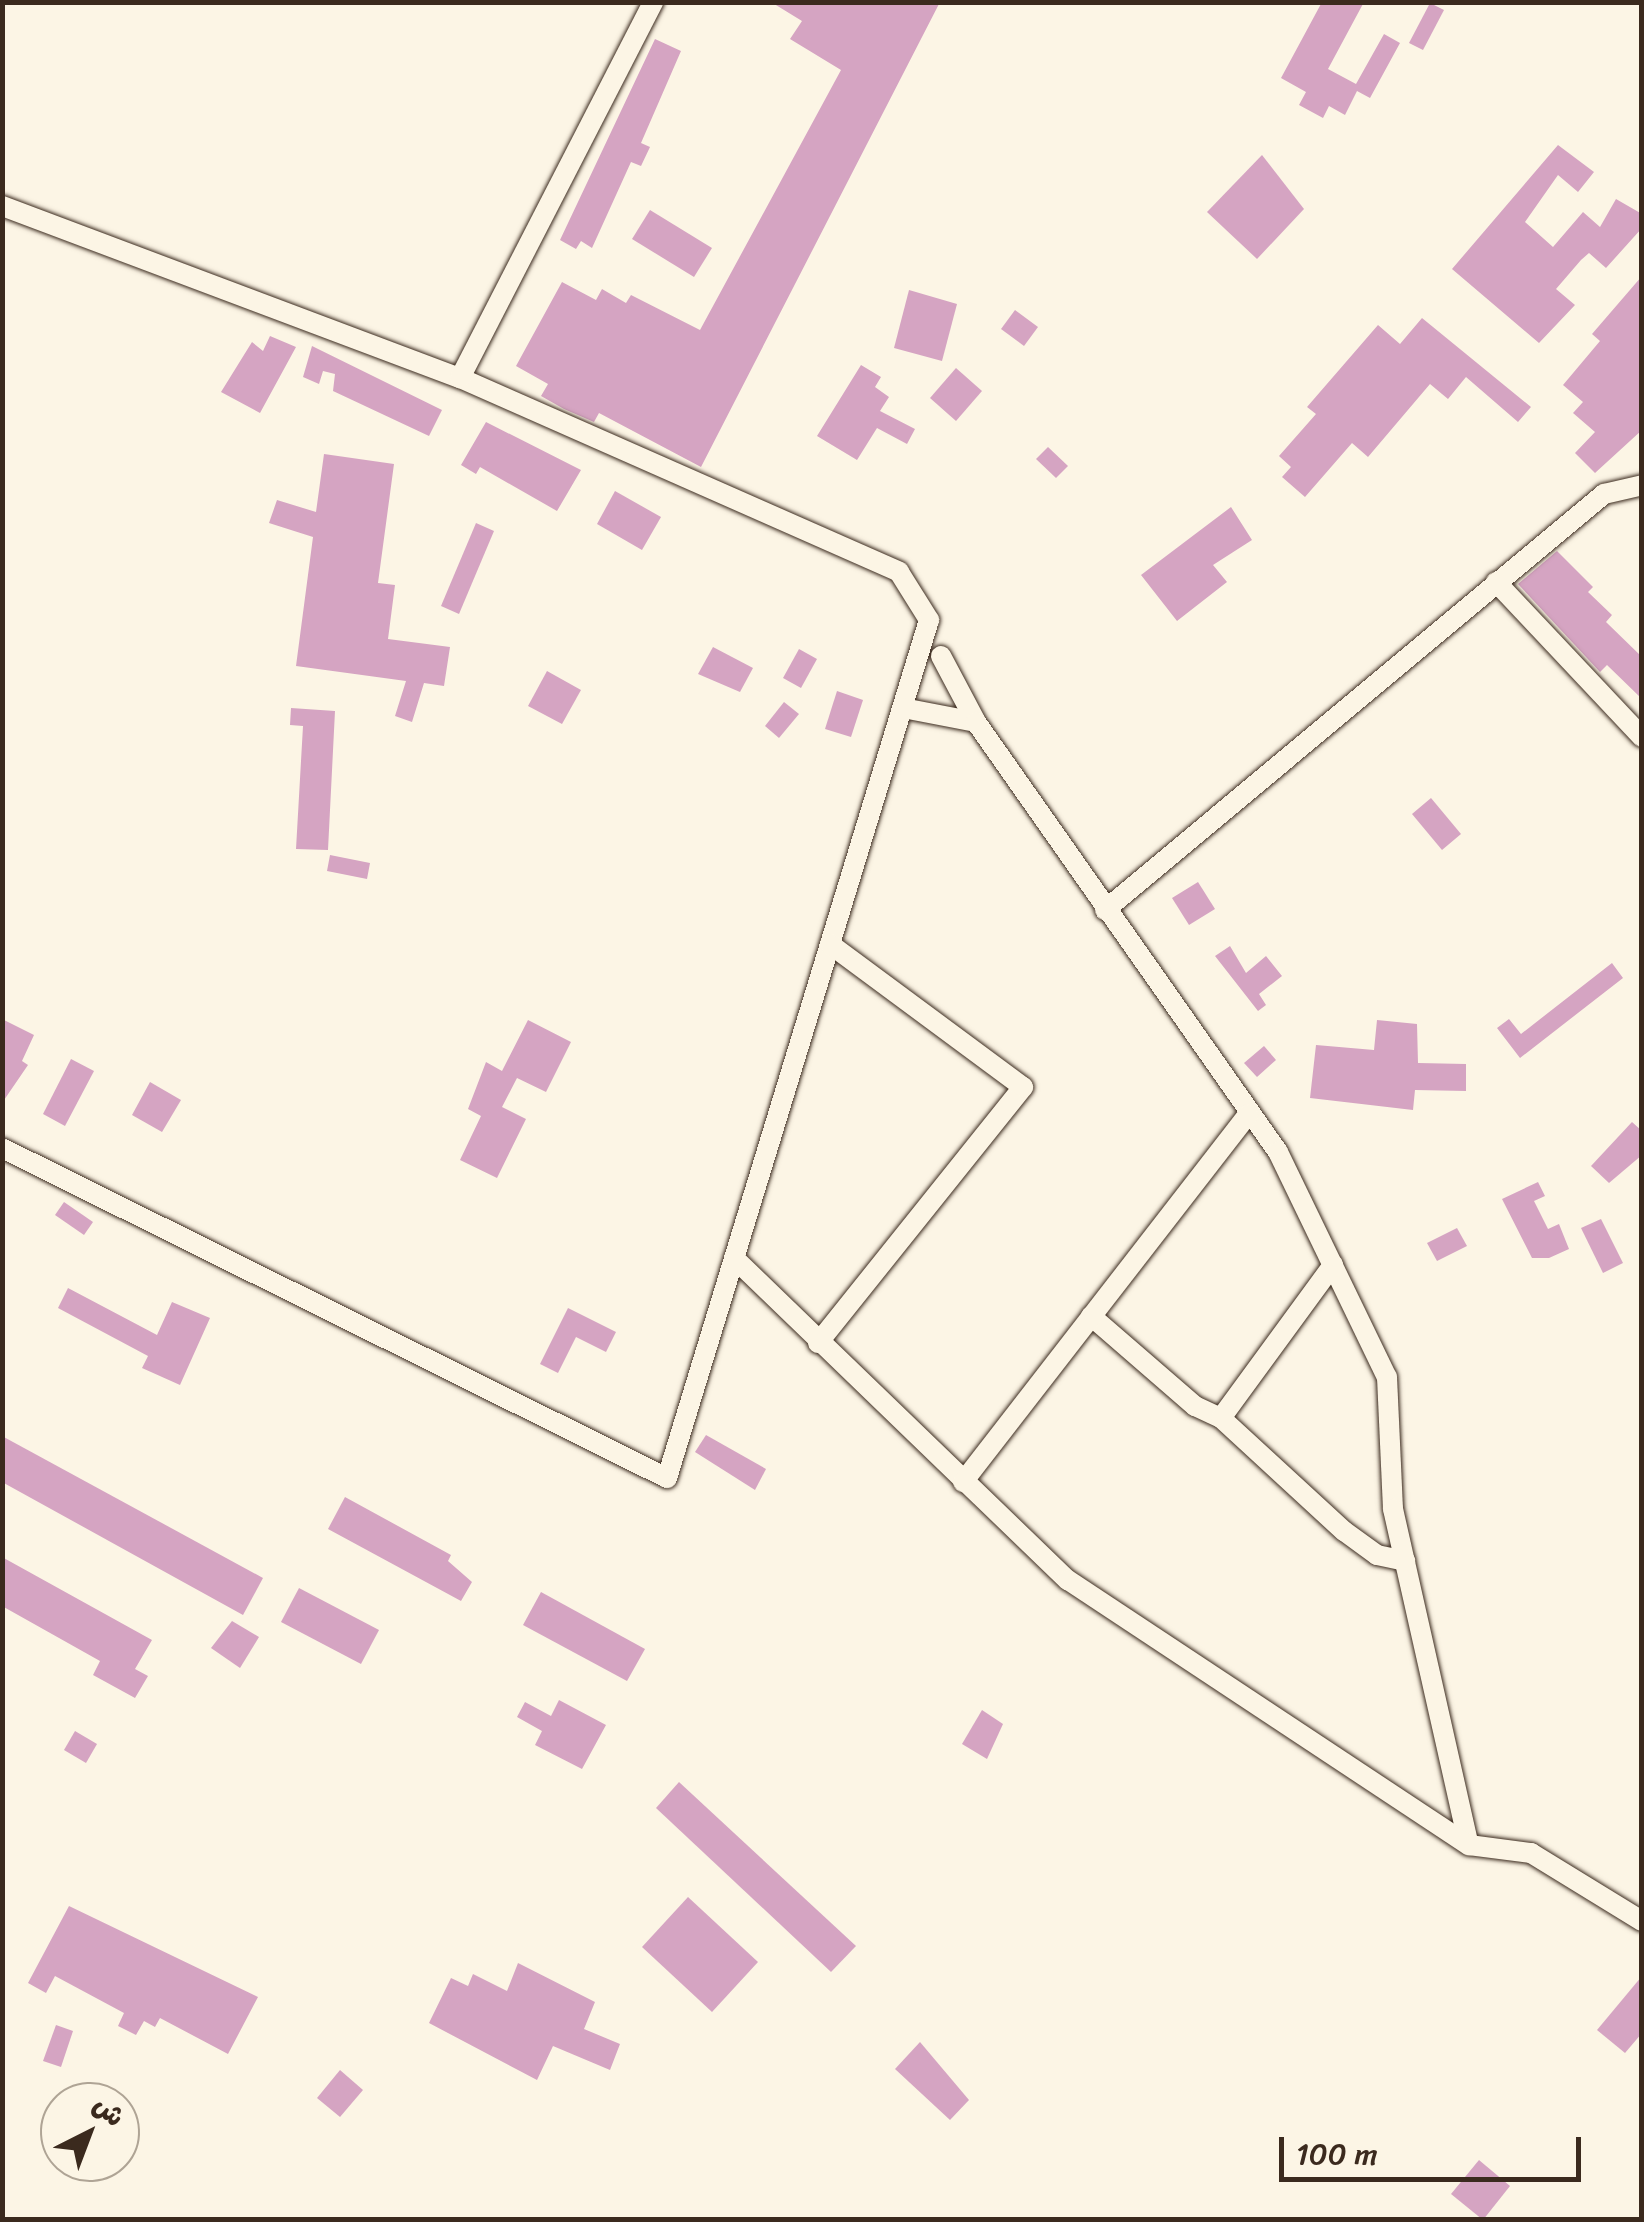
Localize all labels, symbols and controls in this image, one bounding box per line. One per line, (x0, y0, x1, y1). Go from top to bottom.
north arrow (40, 2082, 140, 2182)
text: ش (81, 2082, 137, 2139)
scale bar (1284, 2117, 1586, 2179)
text: 100 m (1296, 2127, 1378, 2181)

